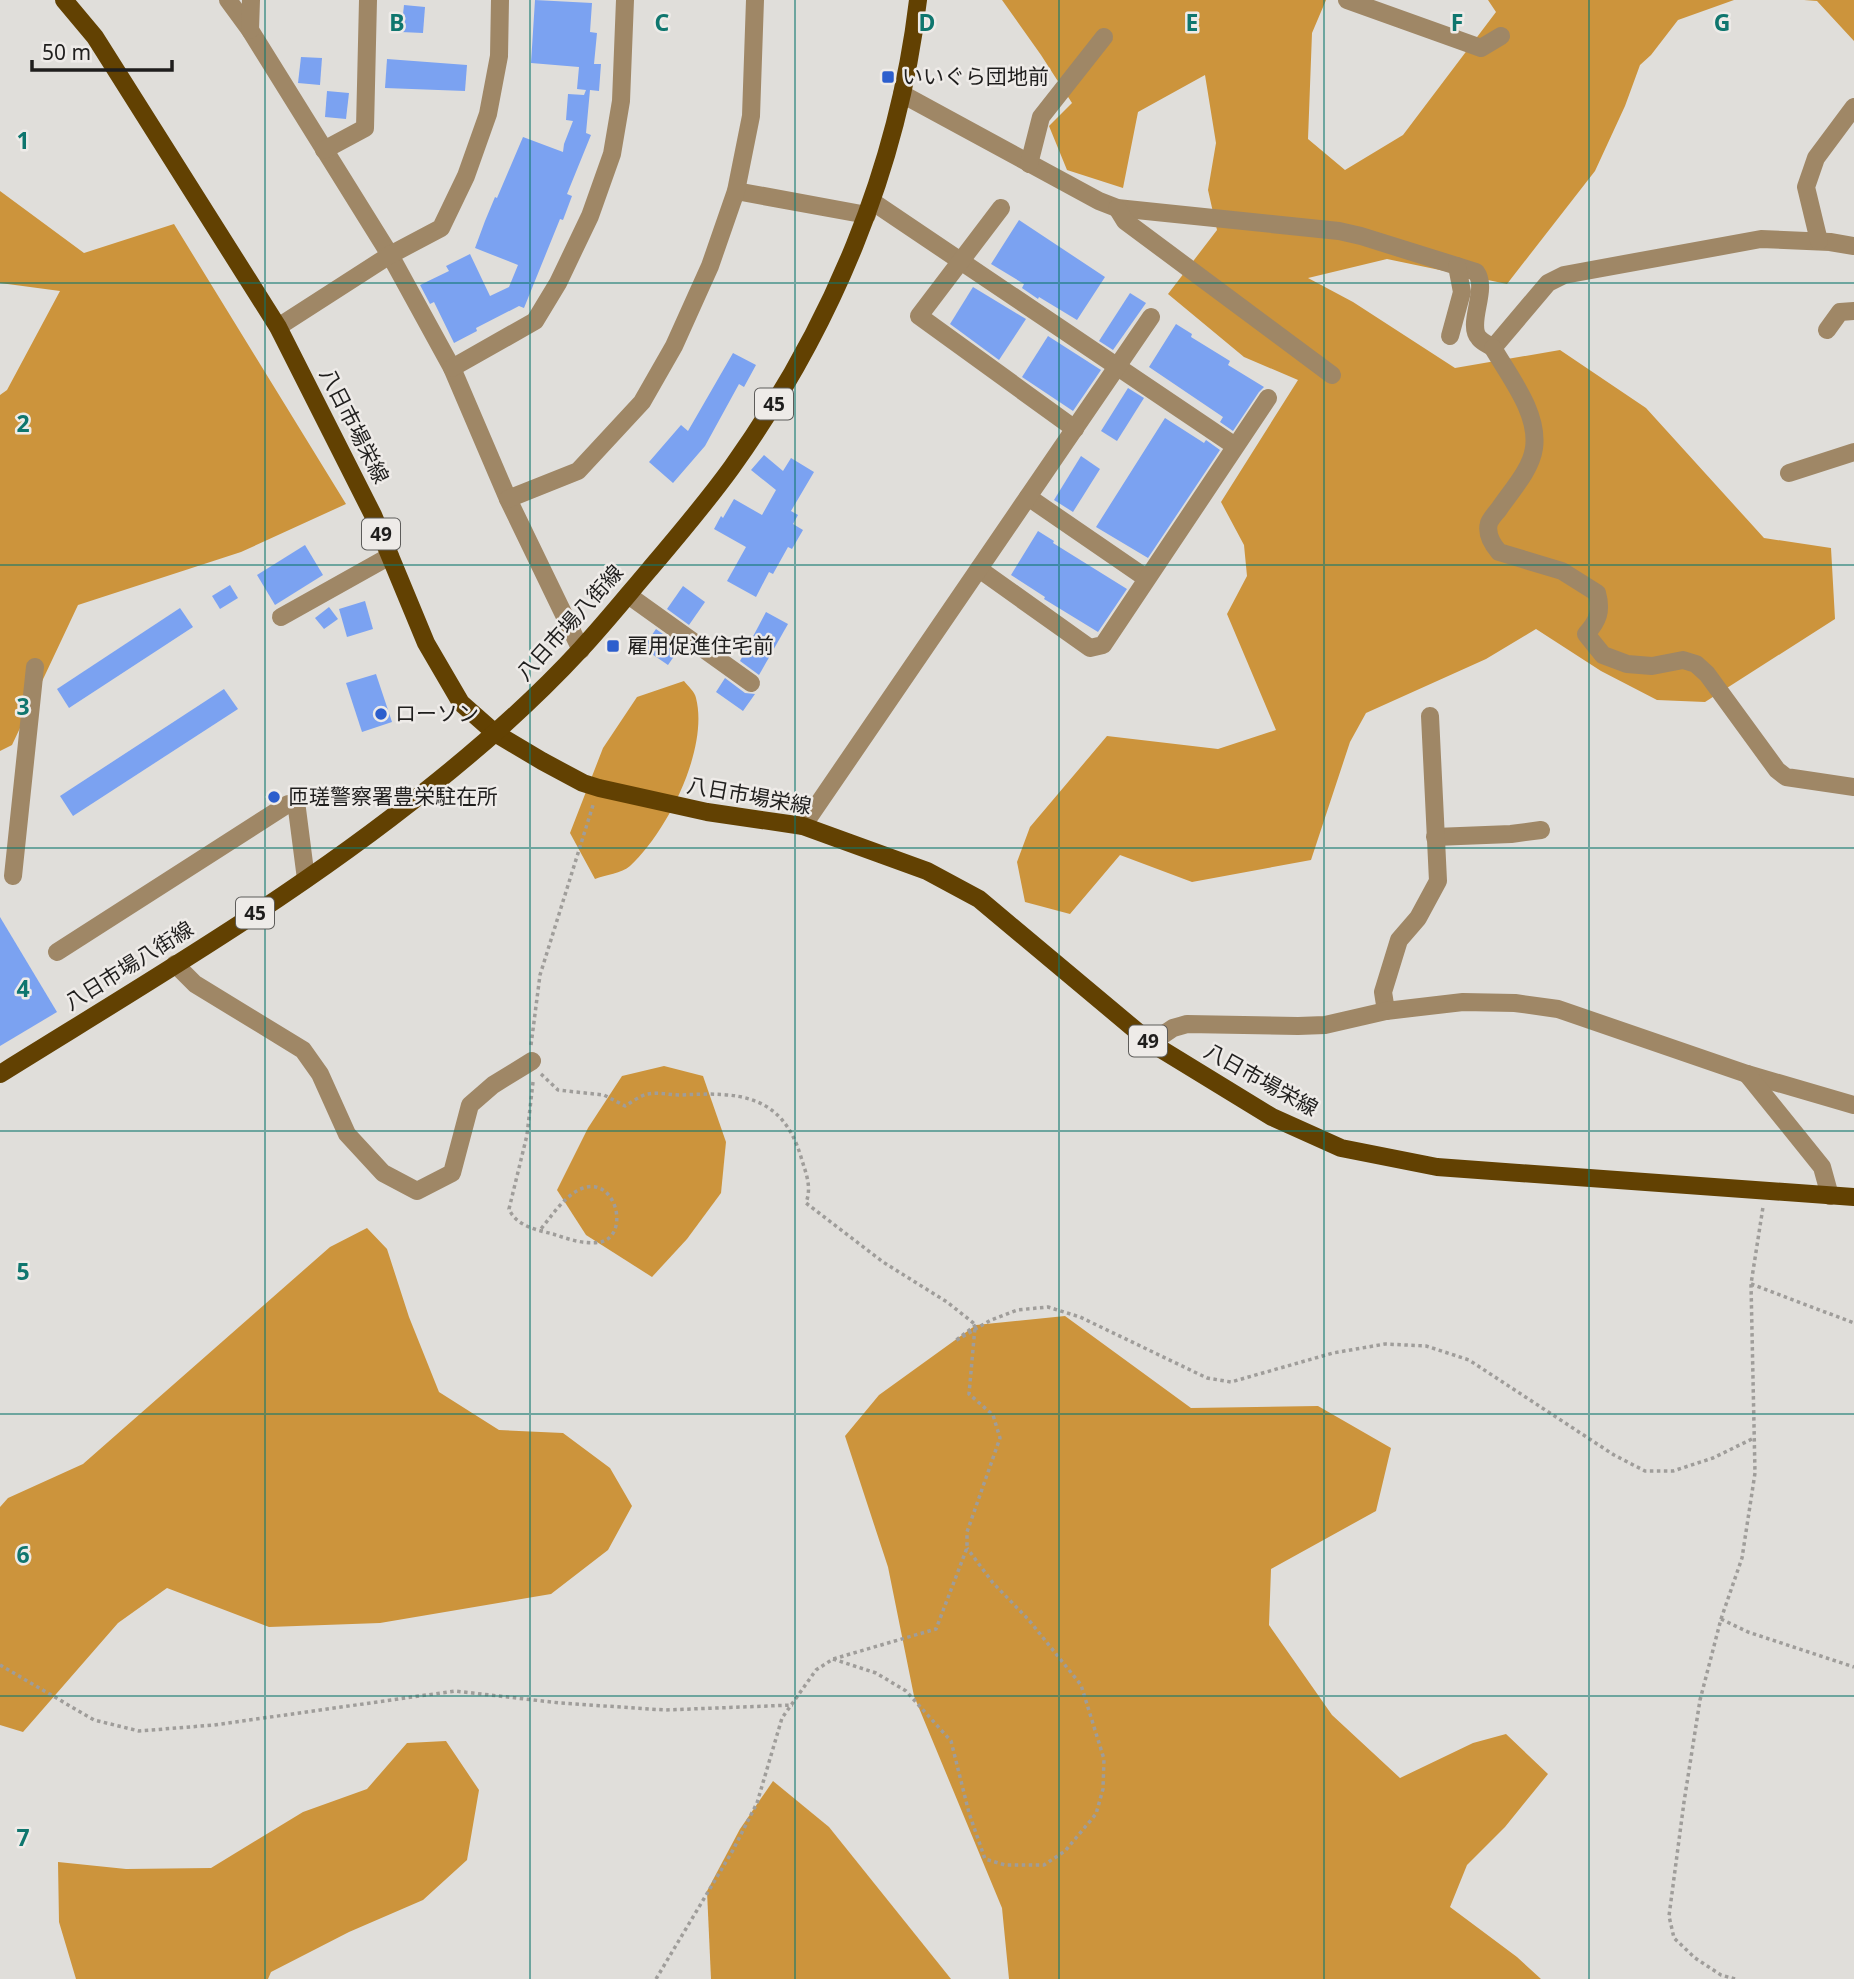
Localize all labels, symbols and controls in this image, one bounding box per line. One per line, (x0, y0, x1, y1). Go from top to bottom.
text: B (389, 6, 405, 38)
text: C (655, 6, 670, 38)
text: D (919, 6, 935, 38)
text: E (1186, 6, 1198, 38)
text: F (1451, 6, 1463, 38)
text: G (1714, 6, 1730, 38)
scale bar (32, 28, 172, 72)
text: 50 m (42, 38, 91, 66)
place label: いいぐら団地前 (902, 62, 1049, 90)
marker: いいぐら団地前 (880, 69, 896, 85)
text: 1 (16, 124, 30, 156)
street label: 八日市場栄線 (314, 363, 396, 488)
road number: 45 (755, 388, 793, 420)
text: 2 (16, 407, 30, 439)
road number: 49 (362, 519, 400, 550)
street label: 八日市場八街線 (510, 558, 629, 686)
place label: 雇用促進住宅前 (627, 631, 774, 659)
marker: 雇用促進住宅前 (605, 638, 621, 654)
text: 3 (16, 690, 30, 722)
place label: ローソン (395, 699, 479, 727)
marker: ローソン (373, 706, 389, 722)
street label: 八日市場栄線 (685, 770, 814, 820)
place label: 匝瑳警察署豊栄駐在所 (288, 782, 498, 810)
marker: 匝瑳警察署豊栄駐在所 (266, 789, 282, 805)
road number: 45 (236, 897, 274, 928)
street label: 八日市場八街線 (59, 914, 198, 1016)
text: 4 (16, 972, 30, 1004)
road number: 49 (1129, 1026, 1167, 1056)
street label: 八日市場栄線 (1200, 1036, 1323, 1122)
text: 5 (16, 1255, 30, 1287)
text: 6 (16, 1538, 30, 1570)
text: 7 (16, 1821, 30, 1853)

